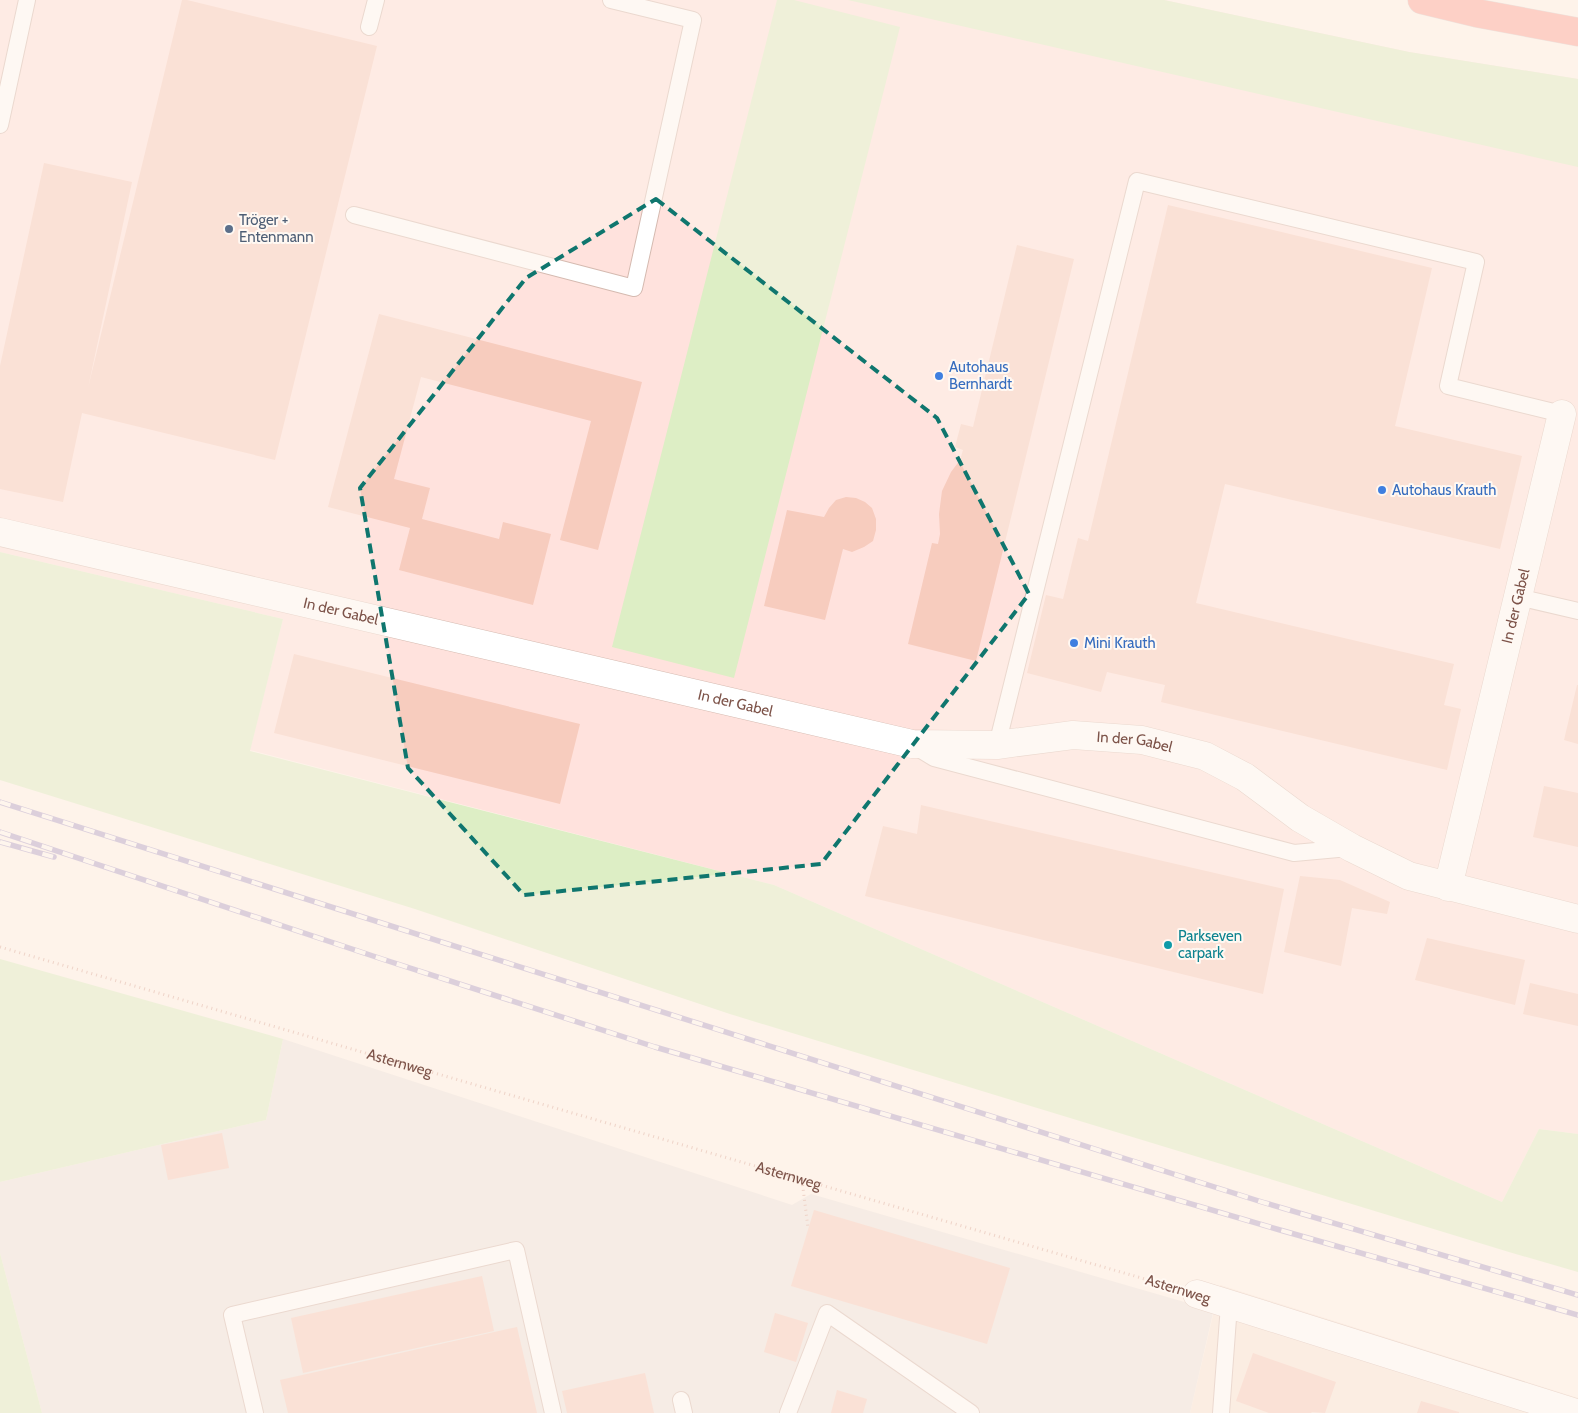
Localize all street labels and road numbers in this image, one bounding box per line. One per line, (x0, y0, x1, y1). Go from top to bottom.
street label: In der Gabel (1498, 566, 1534, 645)
street label: In der Gabel (302, 594, 381, 629)
street label: In der Gabel (696, 686, 775, 720)
street label: In der Gabel (1096, 728, 1175, 756)
street label: Asternweg (365, 1045, 435, 1081)
street label: Asternweg (754, 1158, 824, 1194)
street label: Asternweg (1143, 1271, 1213, 1308)

